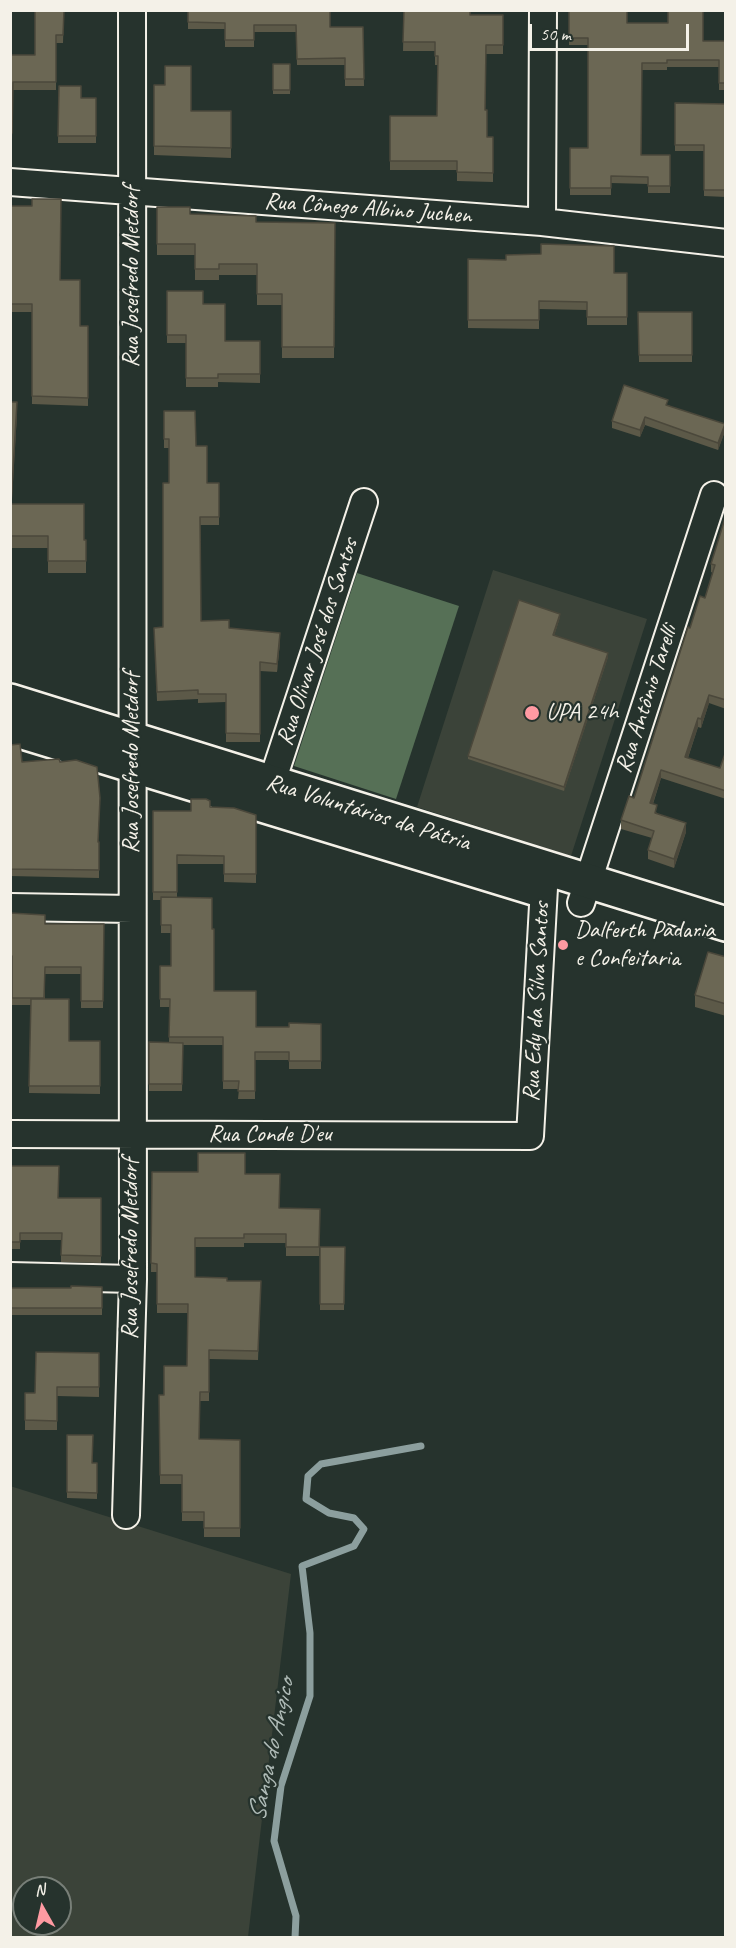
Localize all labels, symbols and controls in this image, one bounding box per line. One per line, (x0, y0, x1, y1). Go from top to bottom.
scale bar (532, 12, 692, 50)
text: 50 m (540, 23, 571, 45)
street label: Rua Josefredo Metdorf (118, 186, 146, 368)
street label: Rua Cônego Albino Juchen (263, 187, 473, 231)
street label: Rua Olivar José dos Santos (271, 535, 365, 749)
street label: Rua Antônio Tarelli (610, 622, 684, 776)
street label: Rua Josefredo Metdorf (118, 672, 146, 854)
place label: UPA 24h (546, 699, 618, 727)
marker: UPA 24h (523, 704, 541, 722)
street label: Rua Voluntários da Pátria (262, 768, 474, 858)
street label: Rua Edy da Silva Santos (517, 902, 557, 1102)
place label: Dalferth Padaria e Confeitaria (575, 917, 715, 973)
marker: Dalferth Padaria e Confeitaria (556, 938, 570, 952)
street label: Rua Conde D'eu (208, 1121, 332, 1149)
street label: Rua Josefredo Metdorf (117, 1158, 145, 1340)
water label: Sanga do Angico (242, 1676, 302, 1824)
north arrow (12, 1876, 72, 1936)
text: N (33, 1880, 46, 1901)

